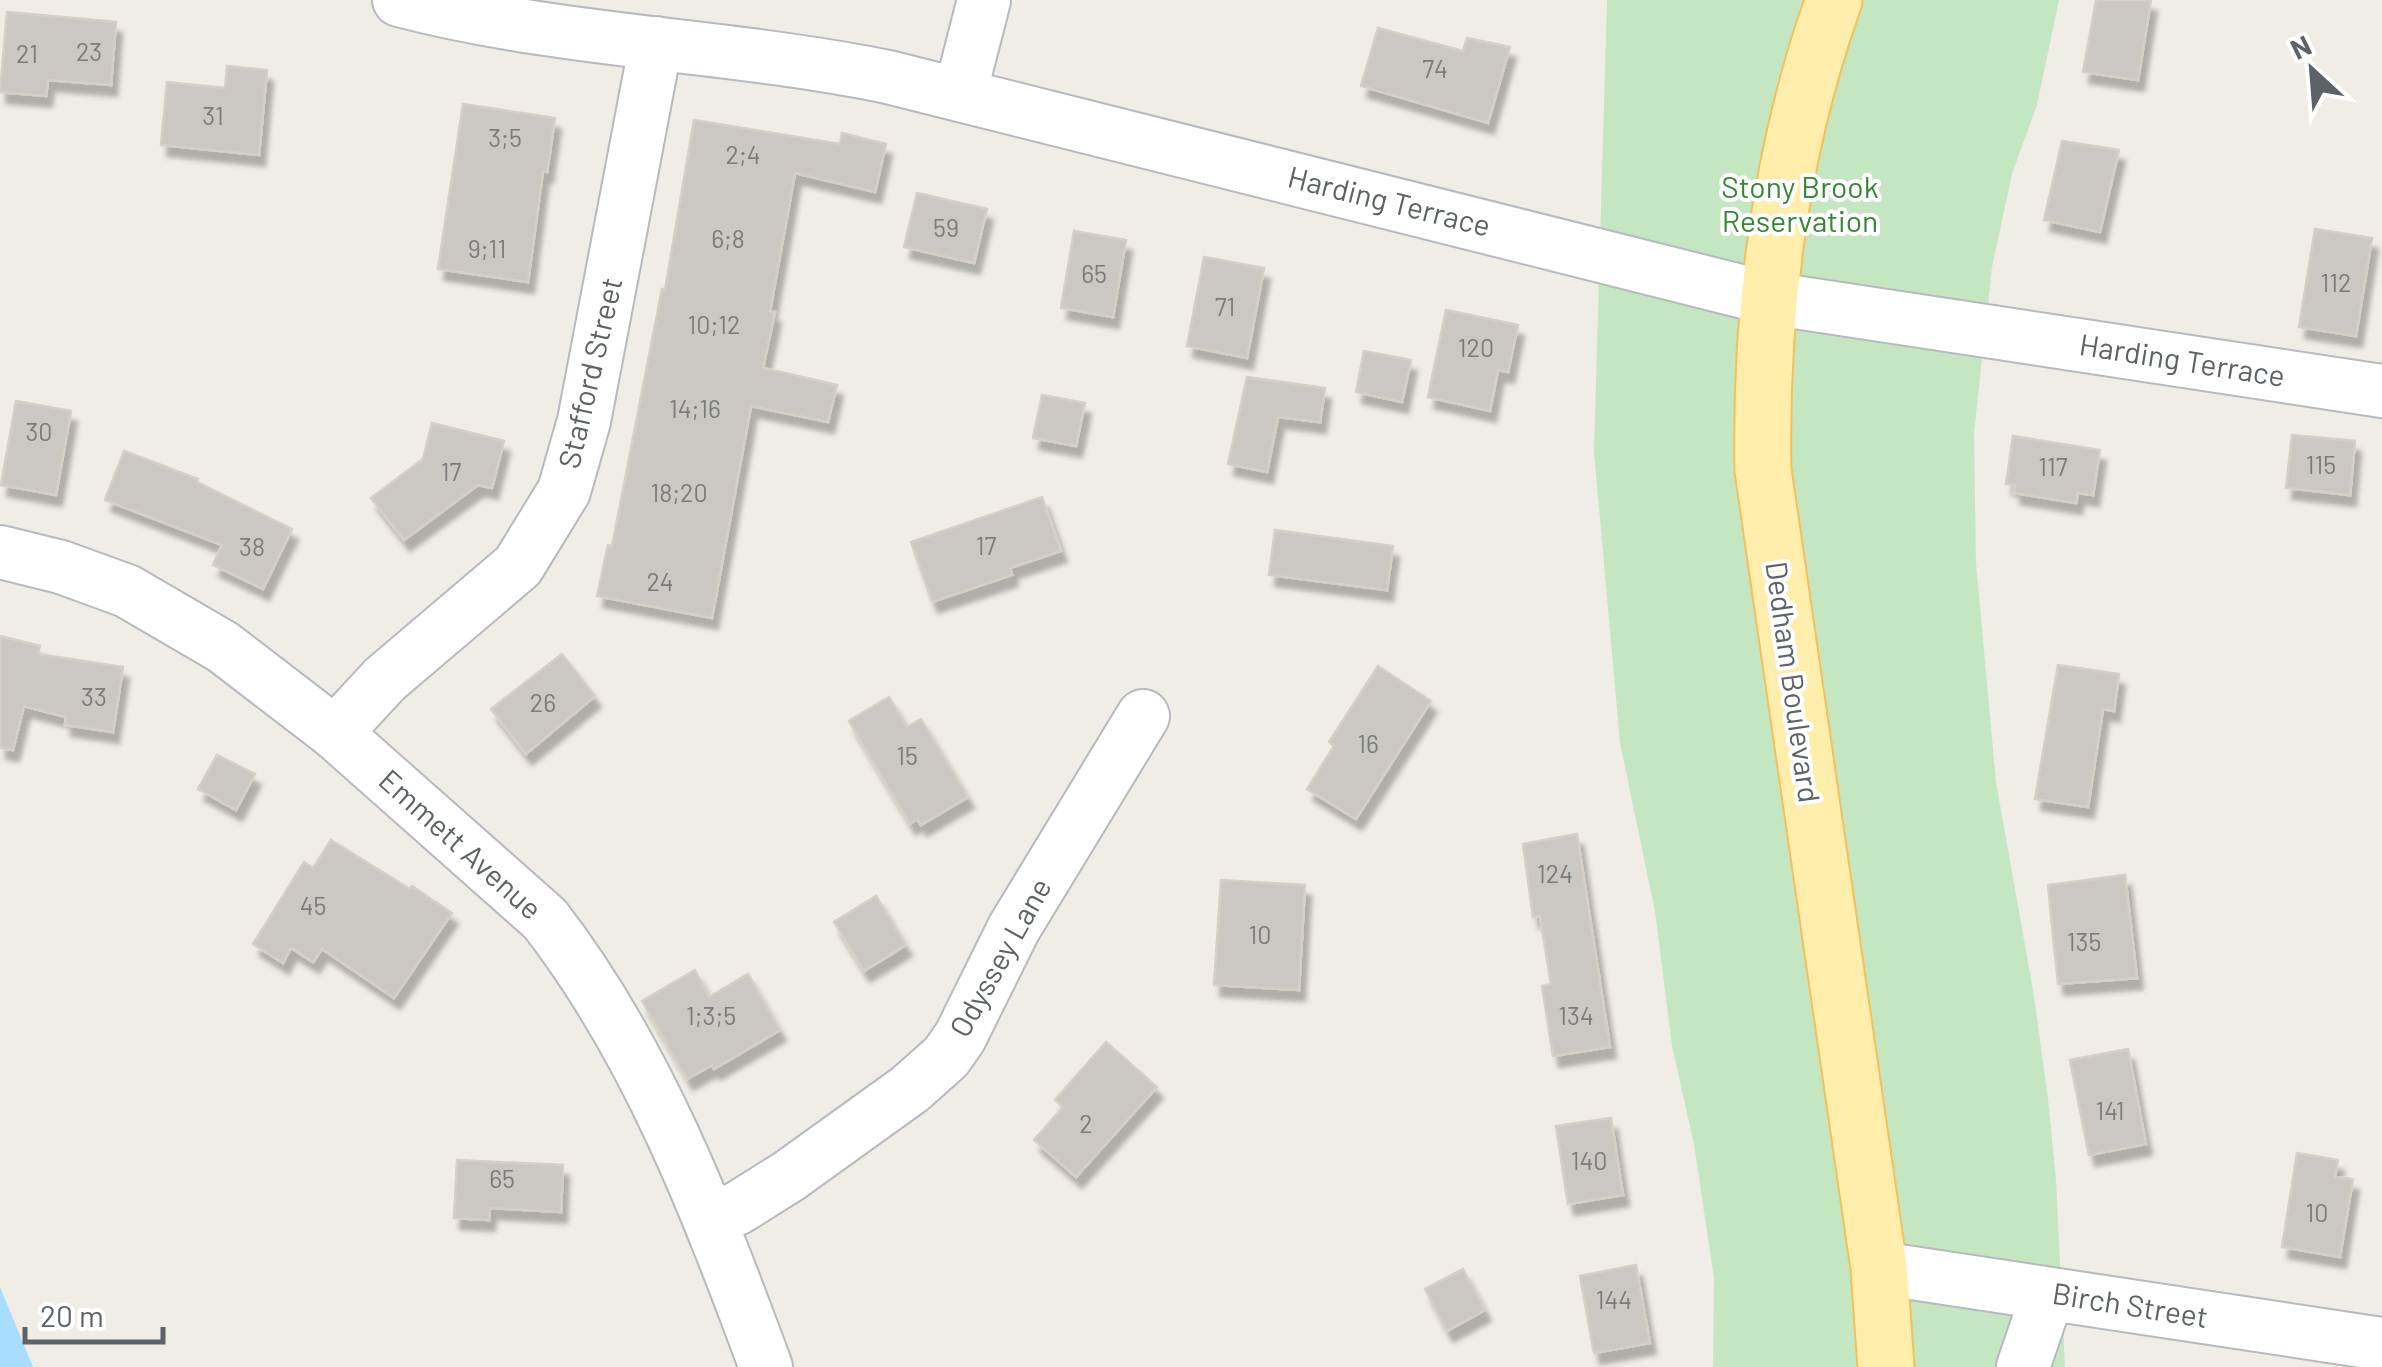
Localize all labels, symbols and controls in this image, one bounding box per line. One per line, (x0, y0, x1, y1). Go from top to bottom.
north arrow (2262, 20, 2362, 120)
text: N (2285, 27, 2316, 66)
house number: 23 (76, 36, 102, 66)
house number: 21 (16, 38, 38, 68)
house number: 74 (1422, 53, 1448, 83)
house number: 31 (202, 100, 224, 130)
house number: 3;5 (488, 122, 522, 152)
house number: 2;4 (726, 139, 760, 169)
street label: Harding Terrace (1284, 157, 1495, 243)
park label: Stony Brook Reservation (1721, 168, 1879, 238)
house number: 59 (933, 212, 959, 242)
house number: 6;8 (711, 223, 745, 253)
house number: 9;11 (468, 233, 506, 263)
house number: 65 (1081, 258, 1107, 288)
house number: 112 (2321, 267, 2351, 297)
street label: Stafford Street (550, 273, 629, 472)
house number: 71 (1215, 291, 1235, 321)
house number: 10;12 (688, 309, 740, 339)
street label: Harding Terrace (2077, 325, 2288, 393)
house number: 120 (1458, 332, 1494, 362)
house number: 14;16 (669, 393, 721, 423)
house number: 30 (25, 416, 53, 446)
house number: 115 (2306, 449, 2336, 479)
house number: 117 (2038, 451, 2068, 481)
house number: 17 (441, 456, 461, 486)
house number: 18;20 (650, 477, 708, 507)
house number: 17 (976, 530, 996, 560)
house number: 38 (239, 531, 265, 561)
street label: Dedham Boulevard (1759, 559, 1829, 805)
house number: 24 (646, 566, 674, 596)
house number: 33 (81, 681, 107, 711)
house number: 26 (530, 687, 556, 717)
house number: 16 (1357, 728, 1379, 758)
house number: 15 (896, 740, 918, 770)
street label: Emmett Avenue (373, 761, 550, 926)
house number: 124 (1537, 858, 1573, 888)
street label: Odyssey Lane (941, 871, 1058, 1043)
house number: 45 (300, 890, 326, 920)
house number: 10 (1249, 919, 1271, 949)
house number: 135 (2067, 926, 2101, 956)
house number: 1;3;5 (686, 1000, 736, 1030)
house number: 134 (1558, 1000, 1594, 1030)
house number: 141 (2096, 1095, 2124, 1125)
house number: 2 (1079, 1108, 1093, 1138)
house number: 140 (1571, 1145, 1607, 1175)
house number: 65 (489, 1163, 515, 1193)
house number: 10 (2306, 1197, 2328, 1227)
street label: Birch Street (2050, 1274, 2211, 1334)
scale bar (25, 1282, 162, 1344)
house number: 144 (1596, 1284, 1632, 1314)
text: 20 m (40, 1297, 104, 1333)

